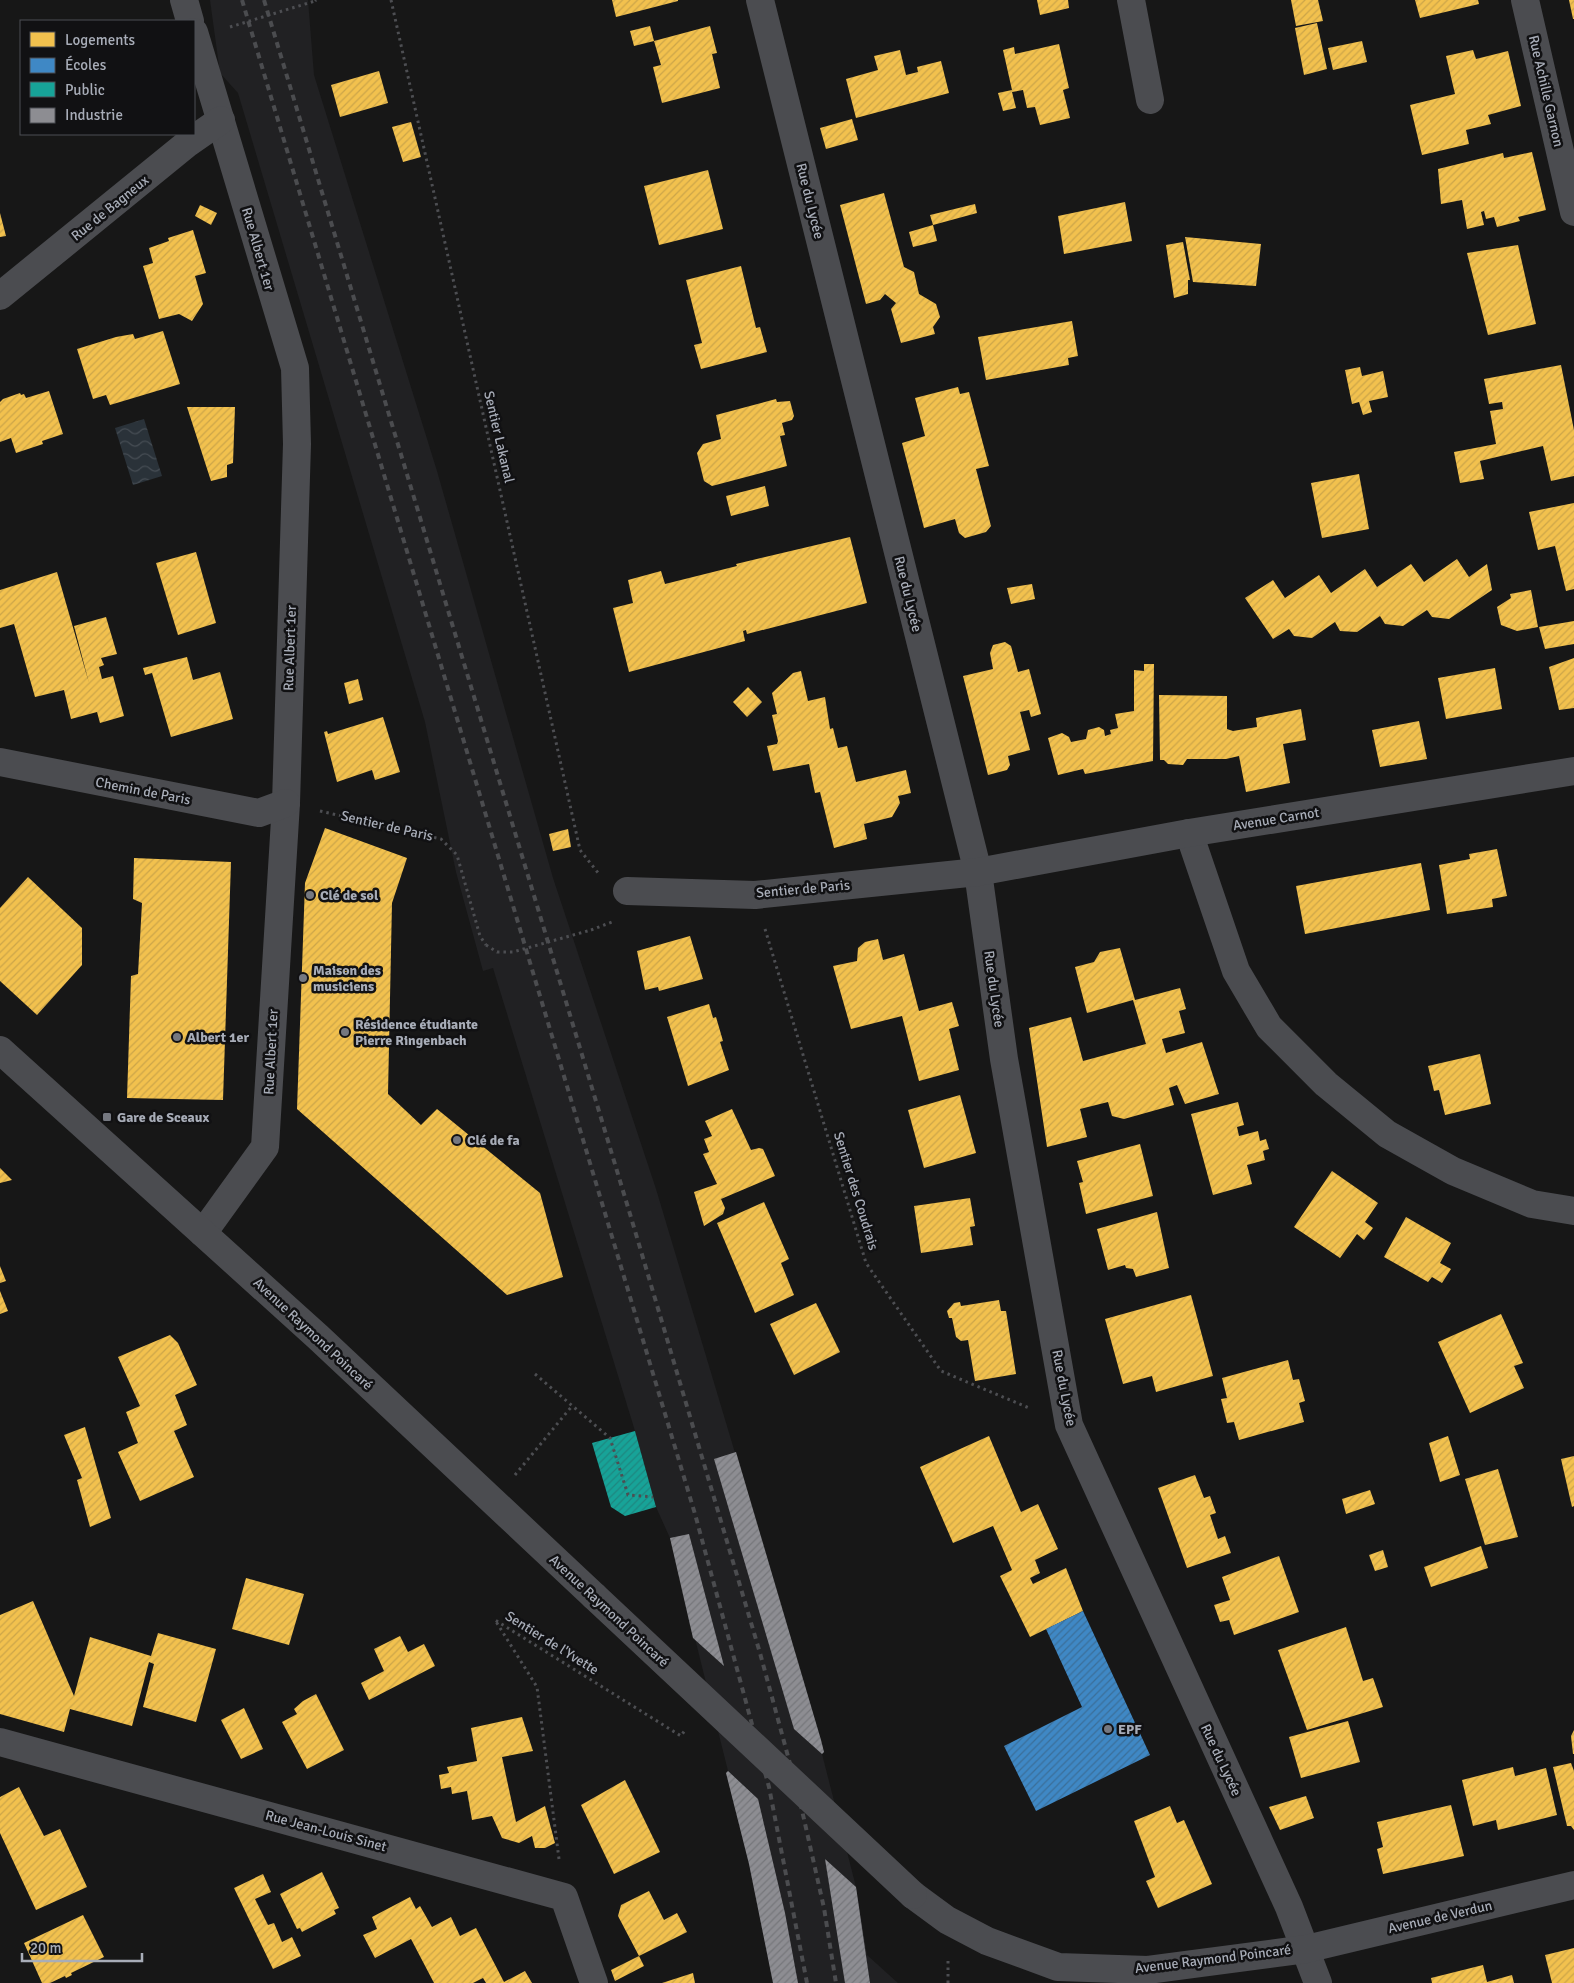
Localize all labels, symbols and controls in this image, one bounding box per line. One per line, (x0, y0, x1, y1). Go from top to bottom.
legend (20, 20, 195, 135)
text: Logements (65, 31, 136, 49)
street label: Rue Achille Garnon (1525, 33, 1567, 149)
text: Écoles (65, 55, 107, 74)
text: Public (65, 81, 105, 99)
text: Industrie (65, 106, 123, 124)
street label: Rue du Lycée (792, 161, 828, 241)
street label: Rue de Bagneux (68, 171, 153, 244)
street label: Rue Albert 1er (238, 205, 278, 293)
street label: Sentier Lakanal (480, 389, 518, 485)
street label: Rue du Lycée (890, 554, 926, 634)
street label: Rue Albert 1er (280, 604, 300, 691)
street label: Chemin de Paris (94, 773, 192, 809)
street label: Avenue Carnot (1232, 804, 1320, 834)
street label: Sentier de Paris (339, 807, 435, 845)
street label: Sentier de Paris (755, 876, 851, 902)
place label: Clé de sol (320, 887, 379, 904)
marker: Clé de sol (304, 889, 316, 901)
street label: Rue du Lycée (980, 949, 1008, 1029)
place label: Maison des musiciens (313, 962, 381, 995)
marker: Maison des musiciens (297, 972, 309, 984)
street label: Rue Albert 1er (260, 1008, 282, 1095)
place label: Résidence étudiante Pierre Ringenbach (355, 1016, 478, 1049)
marker: Résidence étudiante Pierre Ringenbach (339, 1026, 351, 1038)
place label: Albert 1er (187, 1029, 250, 1046)
marker: Albert 1er (171, 1031, 183, 1043)
place label: Gare de Sceaux (117, 1109, 209, 1126)
marker: Gare de Sceaux (101, 1111, 113, 1123)
street label: Sentier des Coudrais (830, 1130, 882, 1252)
place label: Clé de fa (467, 1132, 520, 1149)
marker: Clé de fa (451, 1134, 463, 1146)
street label: Avenue Raymond Poincaré (250, 1274, 376, 1394)
street label: Rue du Lycée (1048, 1348, 1080, 1428)
street label: Avenue Raymond Poincaré (546, 1551, 672, 1671)
street label: Sentier de l'Yvette (502, 1607, 602, 1679)
place label: EPF (1118, 1721, 1142, 1738)
street label: Rue du Lycée (1197, 1721, 1245, 1799)
marker: EPF (1102, 1723, 1114, 1735)
street label: Rue Jean-Louis Sinet (264, 1807, 389, 1855)
street label: Avenue de Verdun (1386, 1897, 1494, 1937)
scale bar (22, 1930, 142, 1962)
text: 20 m (30, 1939, 61, 1957)
street label: Avenue Raymond Poincaré (1134, 1941, 1292, 1977)

